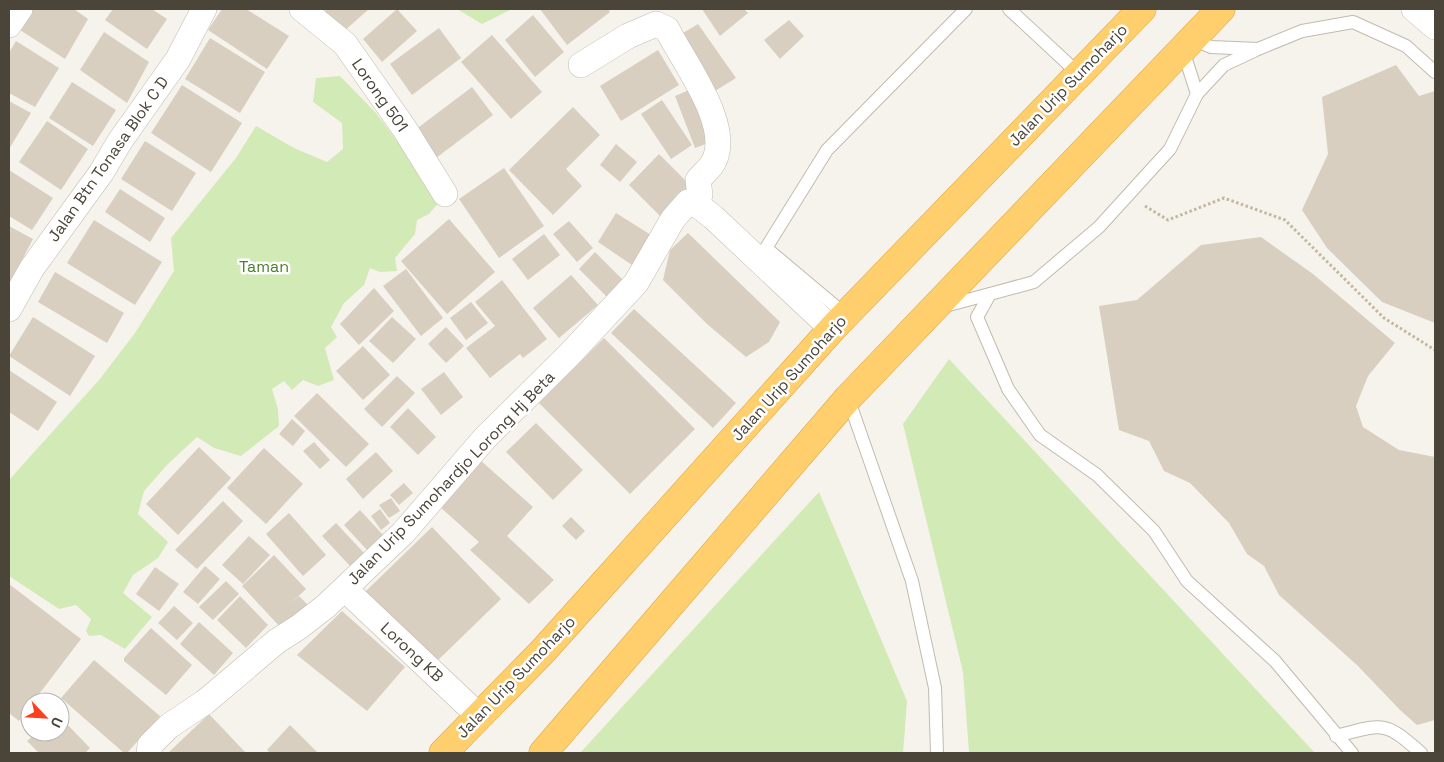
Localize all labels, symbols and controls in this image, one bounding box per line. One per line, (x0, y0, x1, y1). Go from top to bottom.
street label: Jalan Urip Sumoharjo (1004, 19, 1132, 151)
street label: Lorong 501 (347, 54, 413, 136)
street label: Jalan Btn Tonasa Blok C D (43, 72, 173, 246)
park label: Taman (239, 256, 289, 277)
street label: Jalan Urip Sumoharjo (727, 311, 851, 445)
street label: Jalan Urip Sumohardjo Lorong Hj Beta (343, 366, 559, 590)
street label: Jalan Urip Sumoharjo (452, 611, 580, 743)
street label: Lorong KB (376, 617, 448, 687)
north arrow (20, 692, 70, 742)
text: U (47, 714, 67, 731)

